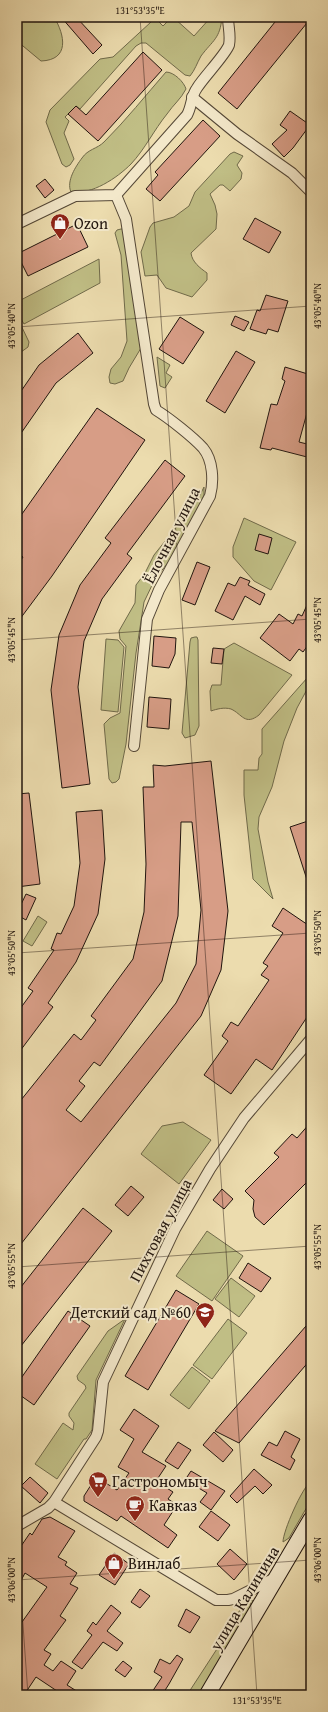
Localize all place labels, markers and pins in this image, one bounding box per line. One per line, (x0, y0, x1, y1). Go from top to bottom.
place label: Ozon (74, 211, 108, 235)
shop icon: Ozon (49, 212, 71, 240)
place label: Детский сад №60 (69, 1300, 191, 1324)
school or university icon: Детский сад №60 (194, 1301, 216, 1329)
place label: Гастрономыч (112, 1469, 208, 1493)
supermarket icon: Гастрономыч (87, 1470, 109, 1498)
place label: Кавказ (149, 1493, 197, 1517)
cafe icon: Кавказ (124, 1494, 146, 1522)
place label: Винлаб (128, 1551, 180, 1575)
shop icon: Винлаб (103, 1552, 125, 1580)

